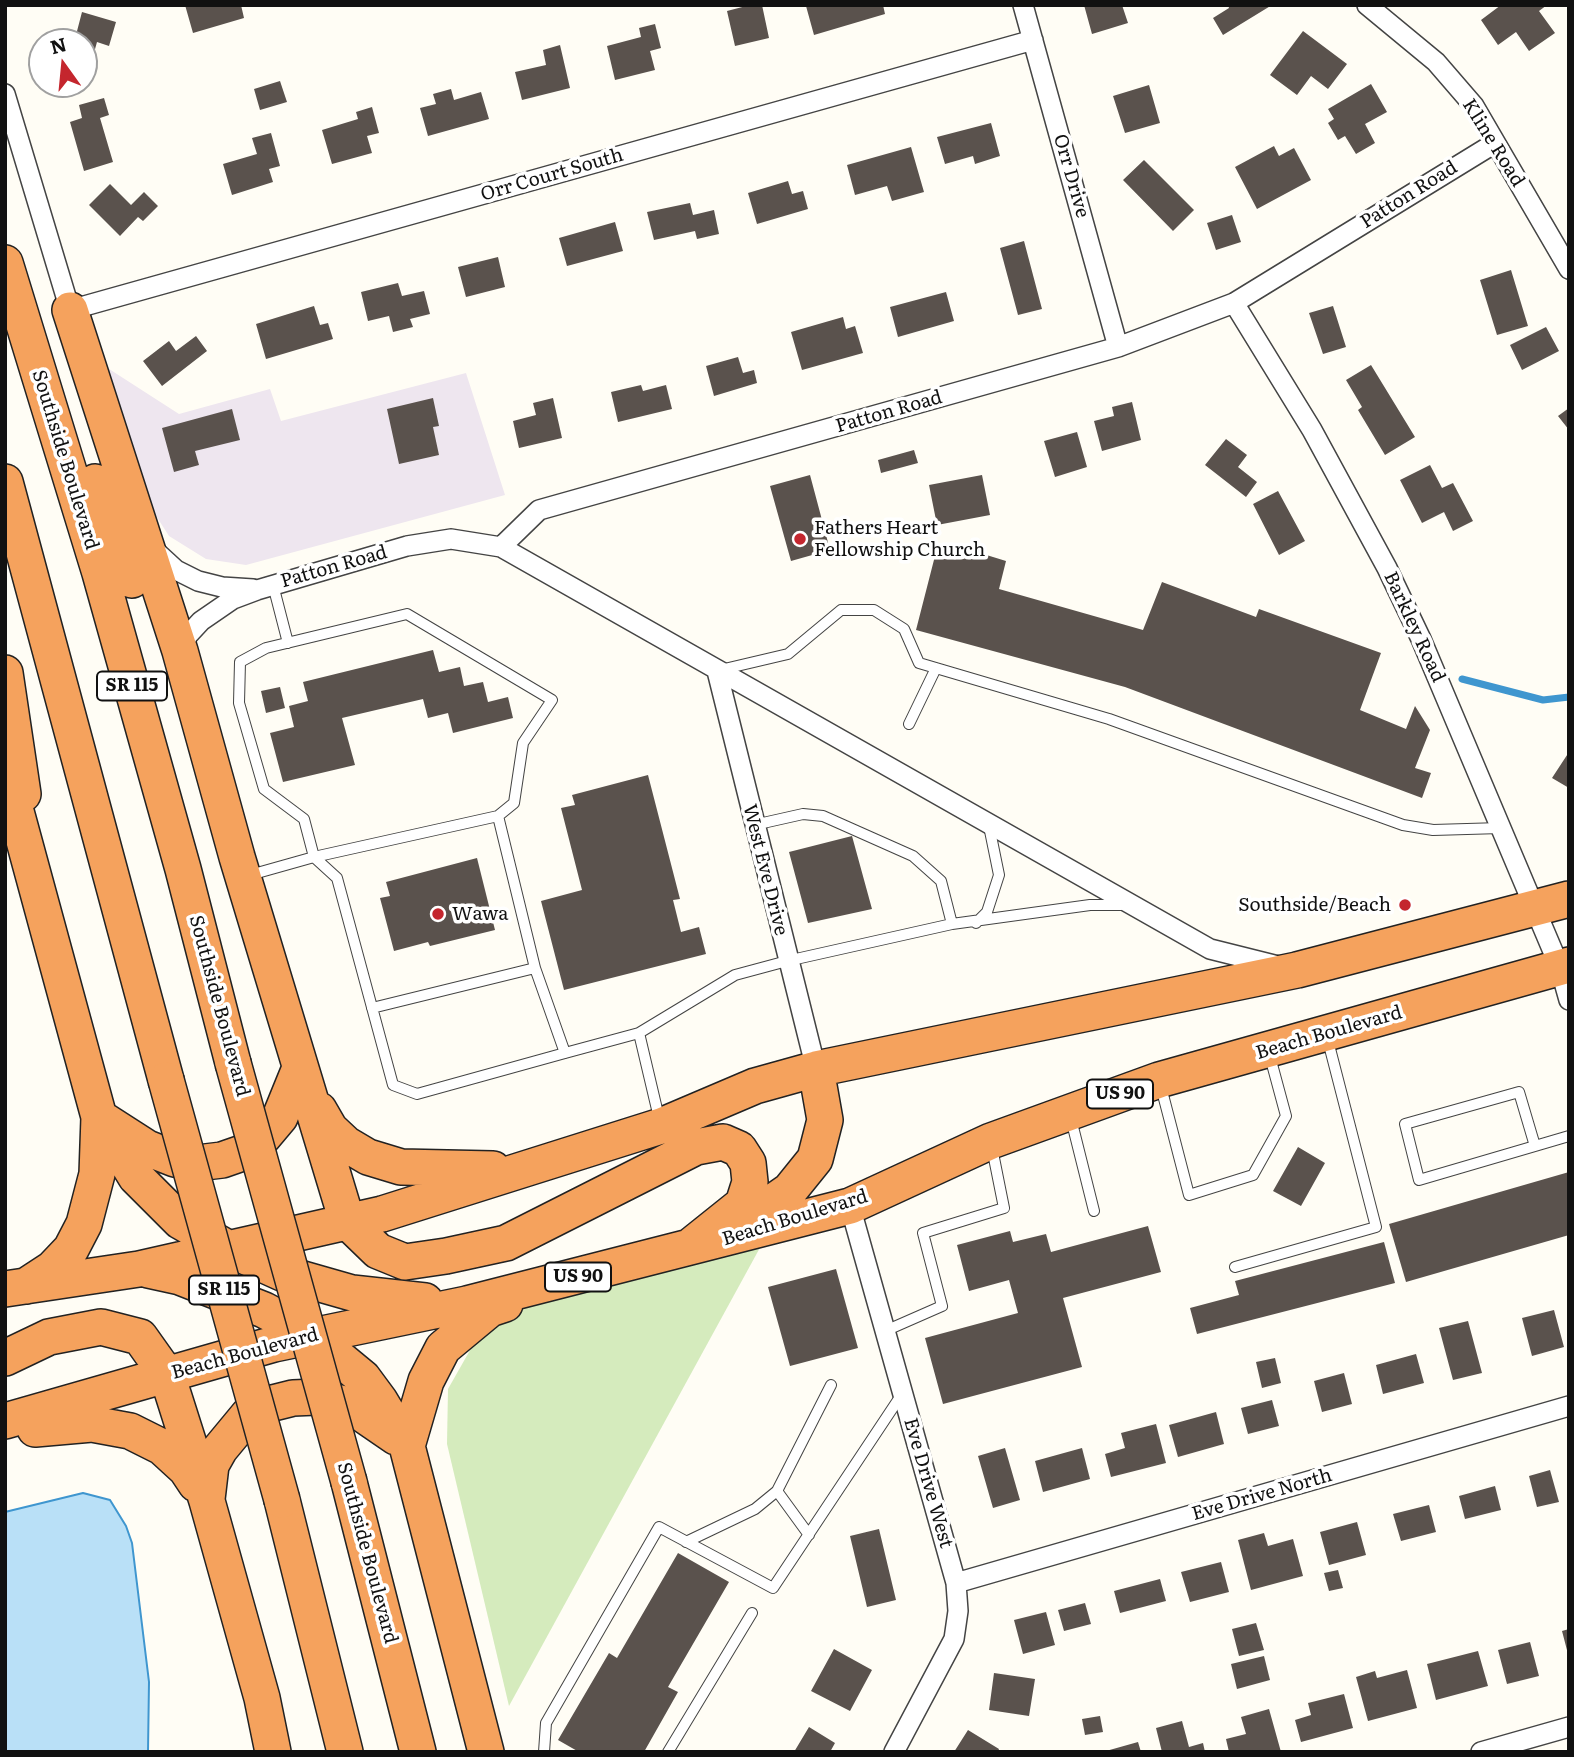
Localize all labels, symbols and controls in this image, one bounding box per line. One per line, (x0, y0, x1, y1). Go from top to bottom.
north arrow (28, 28, 98, 98)
text: N (47, 29, 69, 60)
street label: Kline Road (1457, 95, 1529, 191)
street label: Orr Drive (1048, 131, 1094, 221)
street label: Orr Court South (478, 144, 626, 206)
street label: Patton Road (1356, 156, 1462, 234)
street label: Southside Boulevard (27, 367, 103, 553)
street label: Patton Road (833, 386, 945, 438)
place label: Fathers Heart Fellowship Church (814, 517, 985, 561)
marker: Fathers Heart Fellowship Church (792, 531, 808, 547)
street label: Patton Road (278, 541, 390, 593)
street label: Barkley Road (1378, 568, 1450, 686)
road number: SR 115 (97, 672, 167, 700)
street label: West Eve Drive (738, 802, 792, 938)
place label: Southside/Beach (1238, 894, 1391, 916)
marker: Southside/Beach (1397, 897, 1413, 913)
place label: Wawa (452, 903, 508, 925)
marker: Wawa (430, 906, 446, 922)
street label: Southside Boulevard (184, 913, 254, 1099)
street label: Beach Boulevard (1253, 1001, 1405, 1065)
road number: US 90 (1087, 1079, 1153, 1108)
street label: Beach Boulevard (719, 1185, 871, 1251)
road number: US 90 (545, 1262, 611, 1292)
road number: SR 115 (189, 1275, 259, 1304)
street label: Beach Boulevard (169, 1323, 321, 1385)
street label: Eve Drive West (899, 1415, 957, 1551)
street label: Southside Boulevard (332, 1460, 402, 1646)
street label: Eve Drive North (1189, 1464, 1335, 1526)

